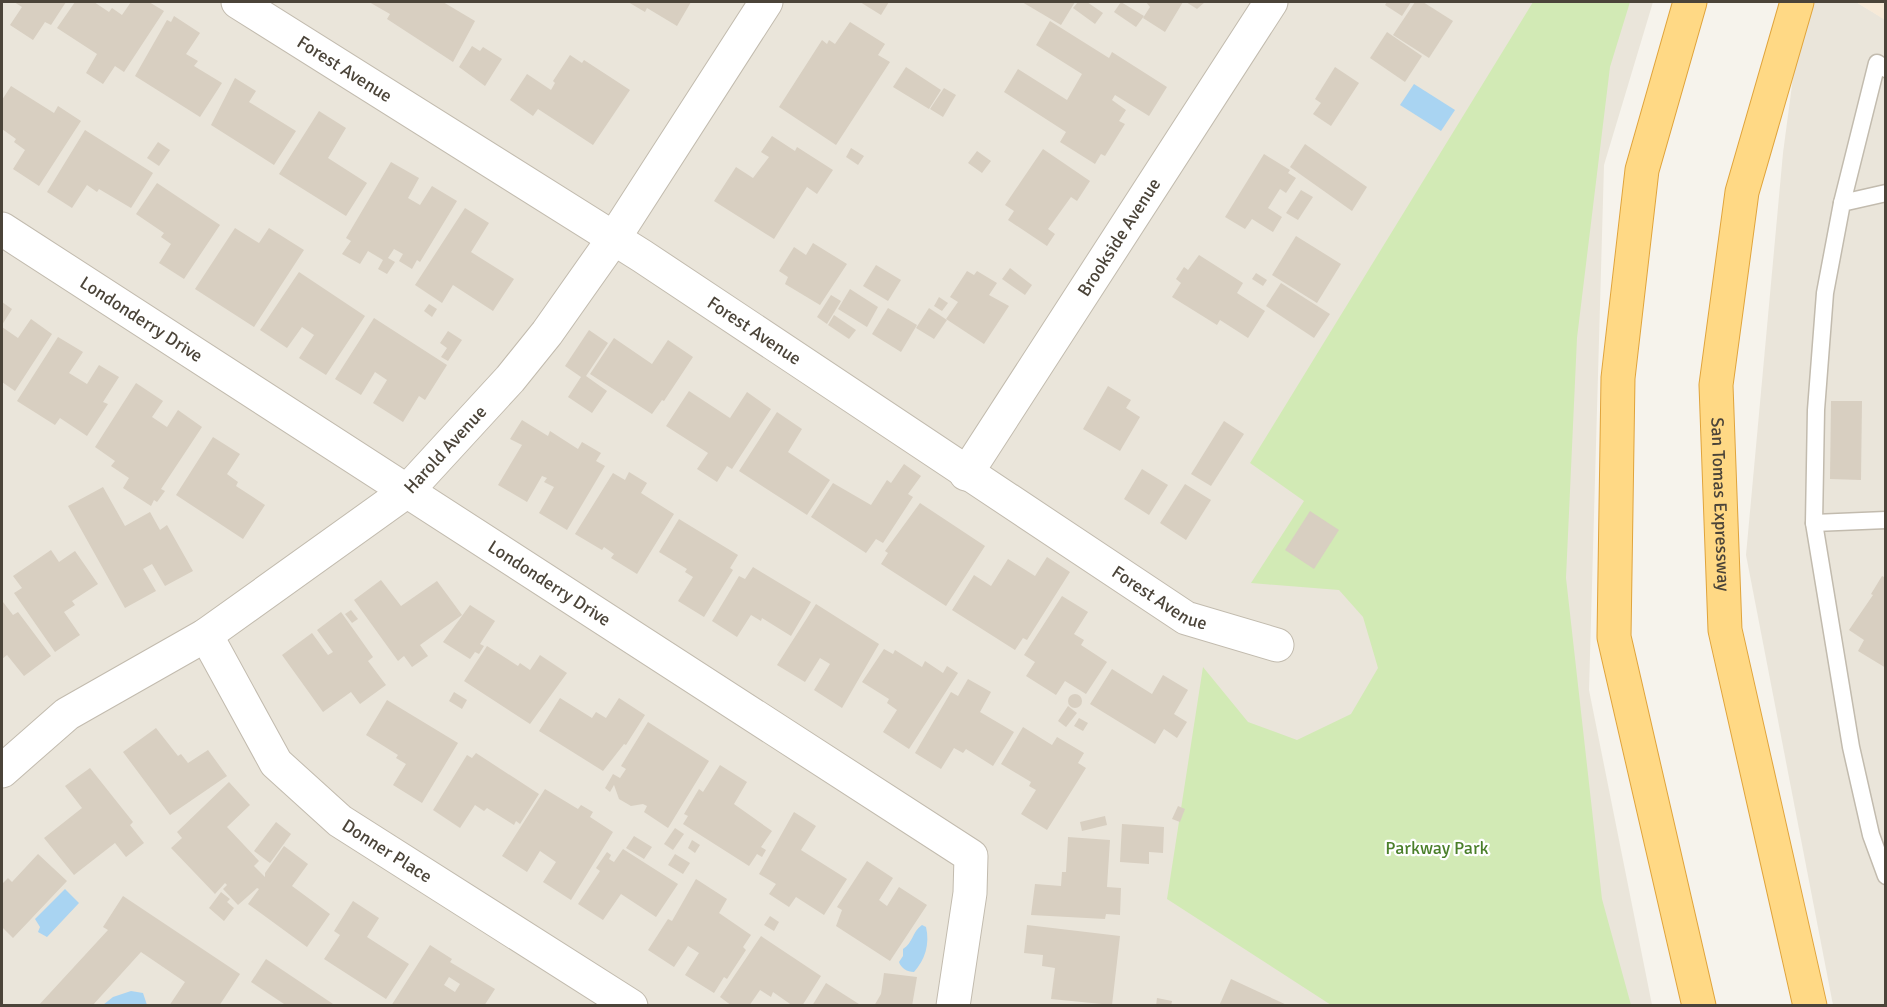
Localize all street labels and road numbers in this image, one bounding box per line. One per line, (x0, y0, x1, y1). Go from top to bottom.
street label: Forest Avenue (293, 31, 396, 107)
street label: Brookside Avenue (1073, 174, 1165, 300)
street label: Londonderry Drive (76, 271, 207, 367)
street label: Forest Avenue (703, 292, 805, 370)
street label: Harold Avenue (399, 401, 491, 498)
street label: San Tomas Expressway (1706, 417, 1735, 592)
street label: Londonderry Drive (484, 535, 615, 631)
street label: Forest Avenue (1108, 561, 1210, 635)
street label: Donner Place (338, 814, 436, 888)

